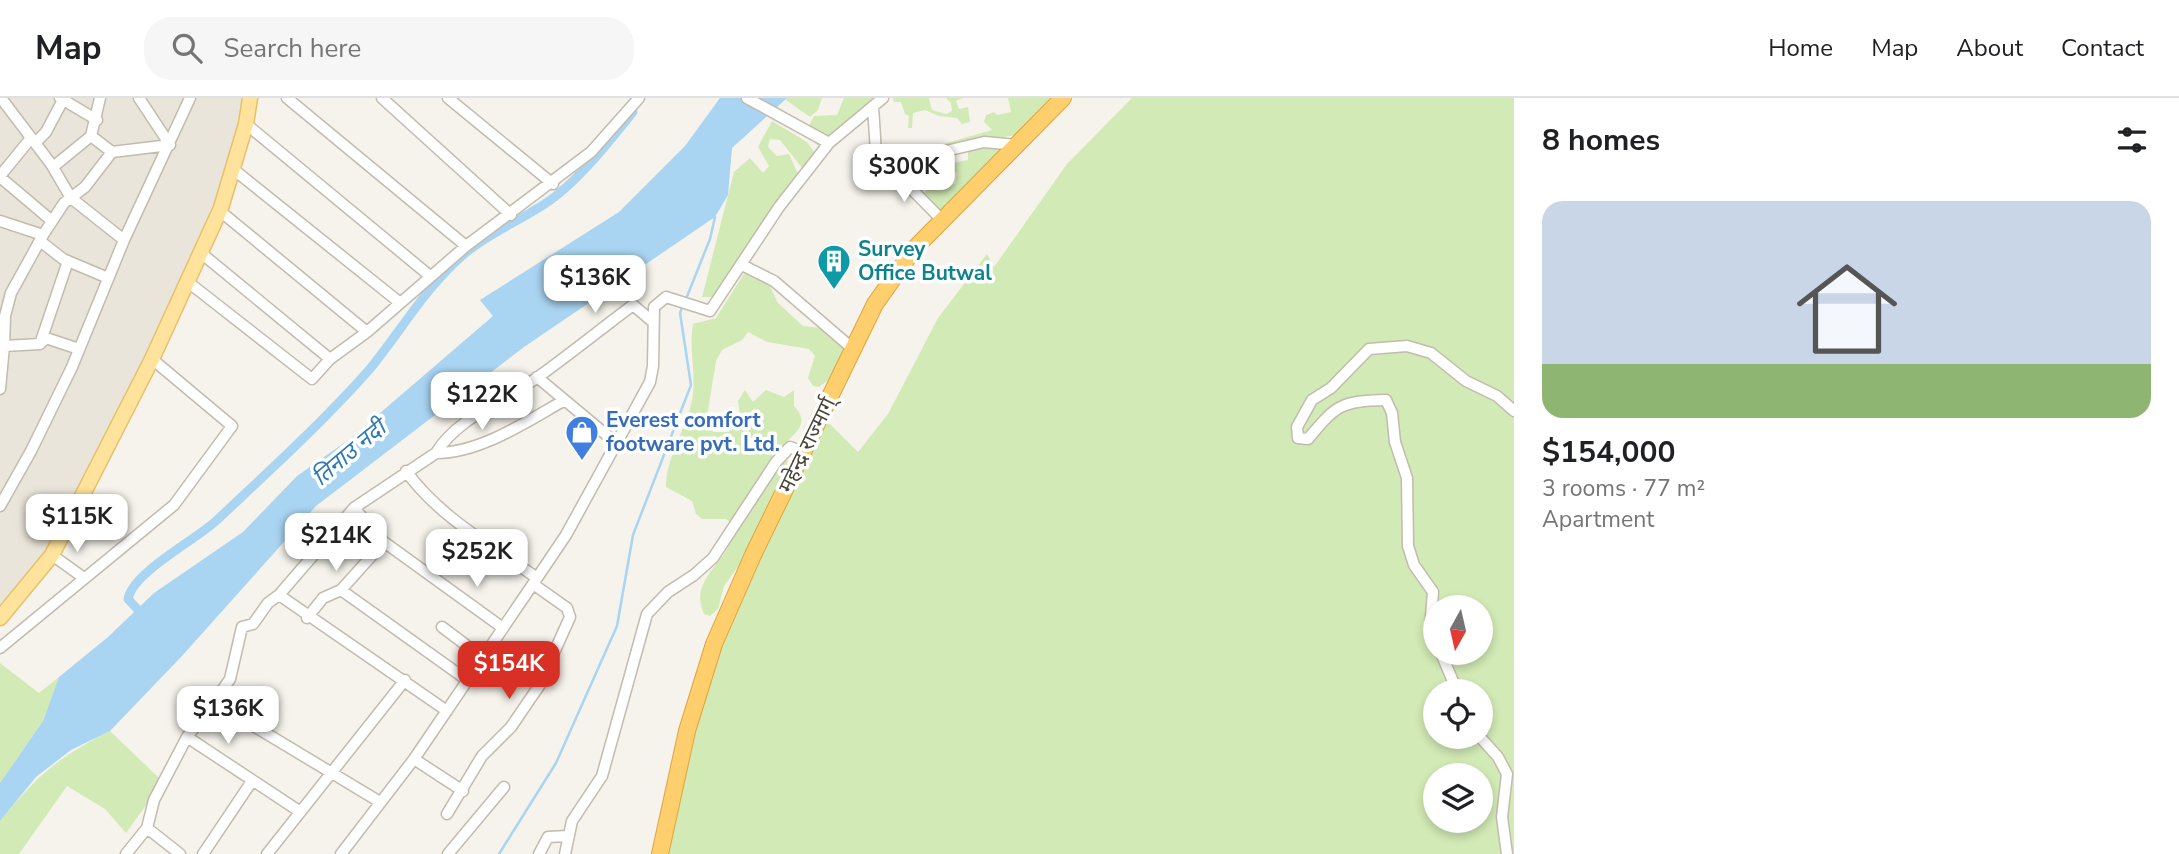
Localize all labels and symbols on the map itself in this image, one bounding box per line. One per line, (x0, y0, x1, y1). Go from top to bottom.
pin: $300K (855, 144, 953, 204)
place label: Survey Office Butwal (858, 235, 992, 287)
building icon: Survey Office Butwal (815, 242, 853, 291)
pin: $136K (546, 256, 644, 315)
pin: $122K (433, 372, 531, 432)
street label: महेन्द्र राज्मार्ग् (772, 390, 843, 497)
place label: Everest comfort footware pvt. Ltd. (606, 406, 780, 458)
water label: तिनाउ नदी (306, 410, 395, 493)
shop icon: Everest comfort footware pvt. Ltd. (563, 413, 601, 462)
pin: $115K (28, 494, 126, 554)
pin: $214K (287, 514, 385, 573)
pin: $252K (428, 530, 526, 589)
north arrow (1423, 595, 1493, 665)
pin: $154K (460, 642, 558, 701)
pin: $136K (179, 686, 277, 746)

